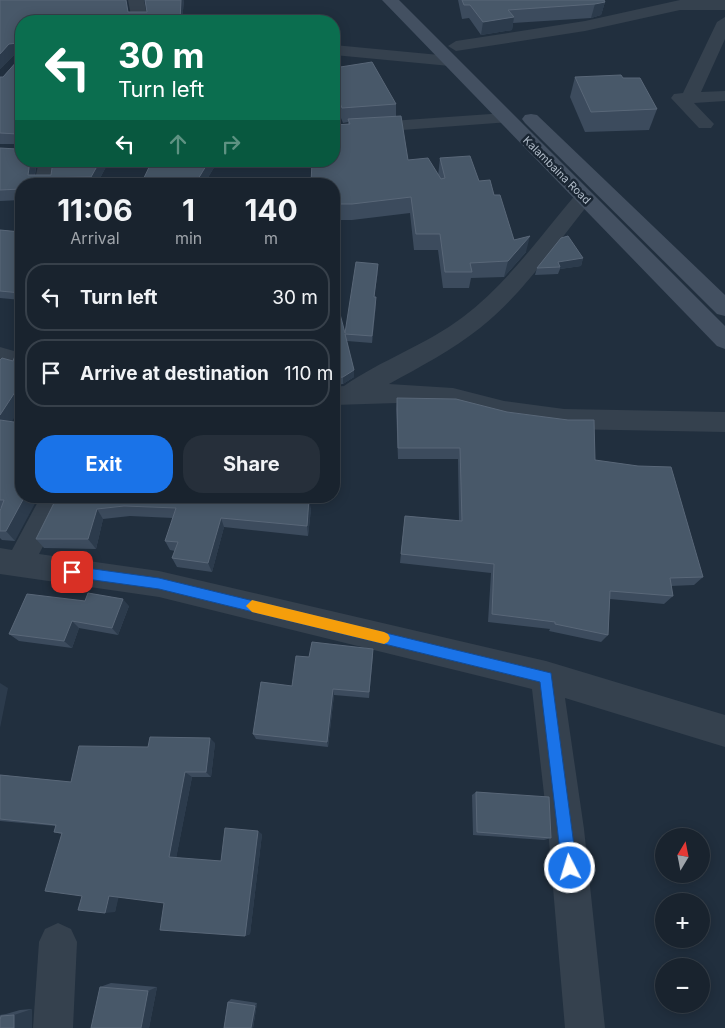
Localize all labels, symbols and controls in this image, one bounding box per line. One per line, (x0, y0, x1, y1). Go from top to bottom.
text: 30 m (118, 34, 204, 76)
icon: left (35, 35, 100, 100)
text: Turn left (118, 76, 204, 102)
icon: left (111, 130, 139, 158)
icon: ahead (164, 130, 192, 158)
icon: right (217, 130, 245, 158)
street label: Kalambaina Road (520, 133, 594, 207)
text: 11:06 (57, 192, 133, 228)
text: 1 (182, 192, 195, 228)
text: 140 (244, 192, 298, 228)
text: Arrival (70, 228, 120, 248)
text: min (175, 228, 202, 248)
text: m (264, 228, 278, 248)
icon: left (37, 283, 65, 311)
text: Turn left (80, 286, 158, 309)
text: 30 m (272, 286, 318, 309)
icon: arrive (37, 359, 65, 387)
text: Arrive at destination (80, 362, 269, 385)
text: 110 m (284, 362, 333, 385)
button: Exit (35, 435, 173, 493)
button: Share (183, 435, 320, 493)
pin (51, 551, 93, 593)
icon: arrive (58, 558, 86, 586)
north arrow (655, 828, 710, 882)
map controls (655, 828, 710, 1013)
position arrow (543, 841, 595, 893)
button: + (655, 893, 710, 948)
button: − (655, 958, 710, 1013)

